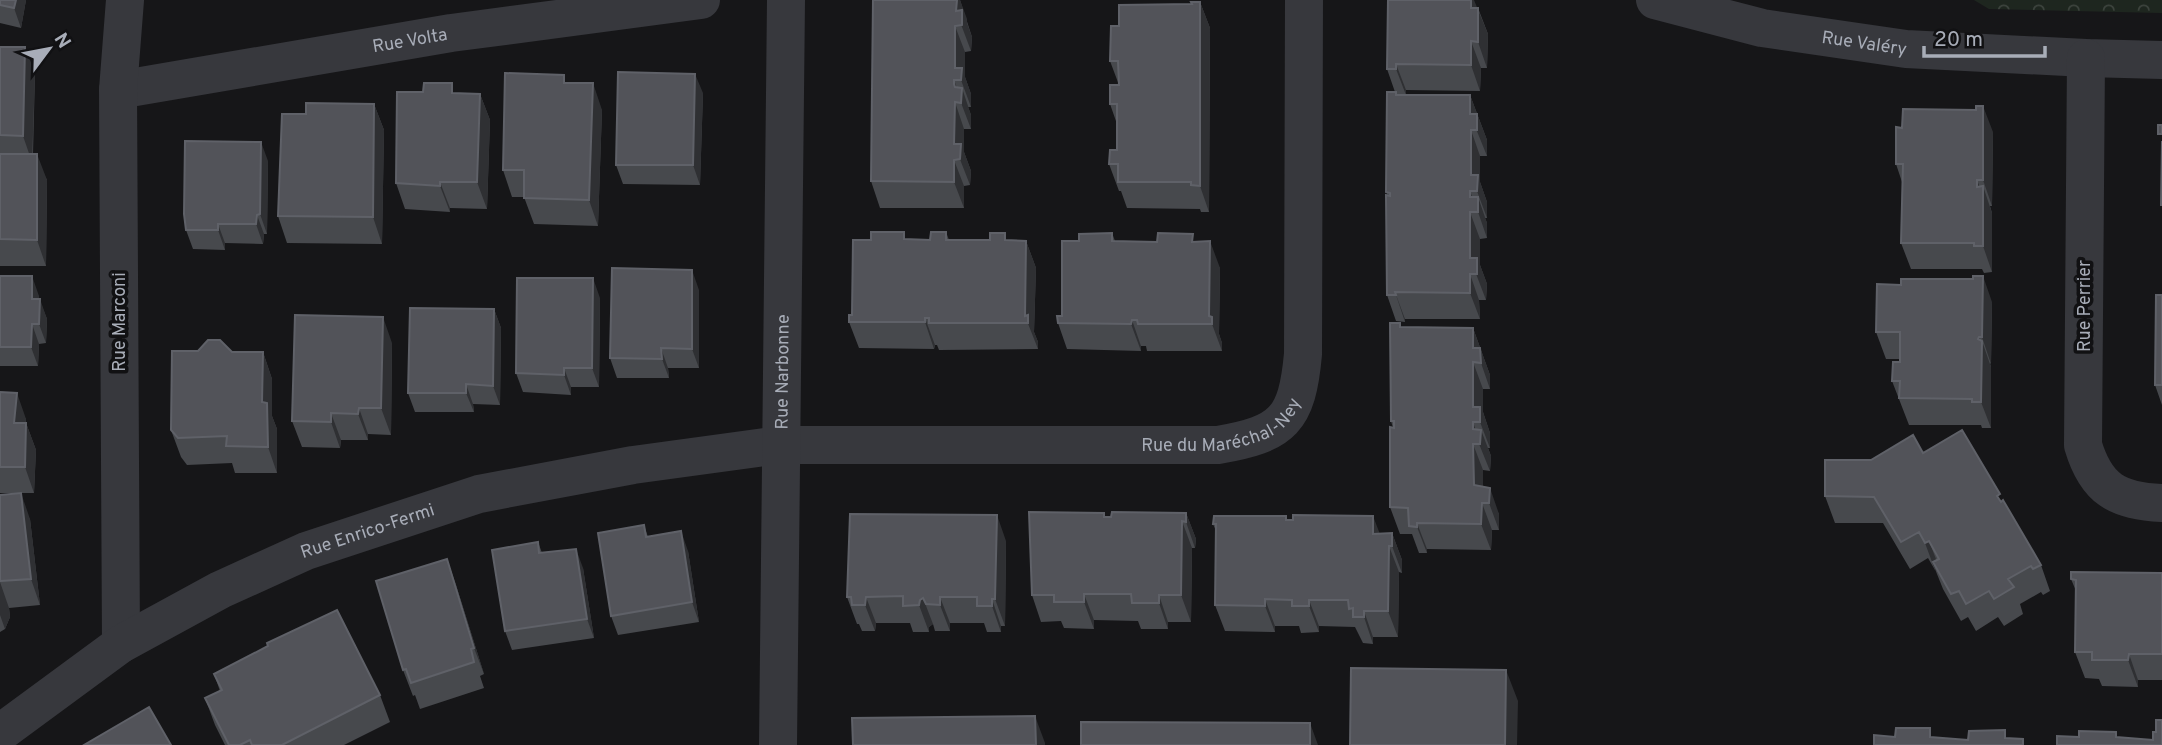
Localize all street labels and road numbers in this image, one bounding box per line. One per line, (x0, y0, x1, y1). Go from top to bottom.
street label: Rue Volta (371, 24, 449, 59)
street label: Rue Valéry (1820, 27, 1908, 62)
street label: Rue Perrier (2074, 260, 2097, 352)
street label: Rue Marconi (109, 272, 132, 372)
street label: Rue Narbonne (771, 314, 796, 430)
street label: Rue du Maréchal-Ney (1141, 395, 1307, 458)
street label: Rue Enrico-Fermi (298, 499, 438, 565)

